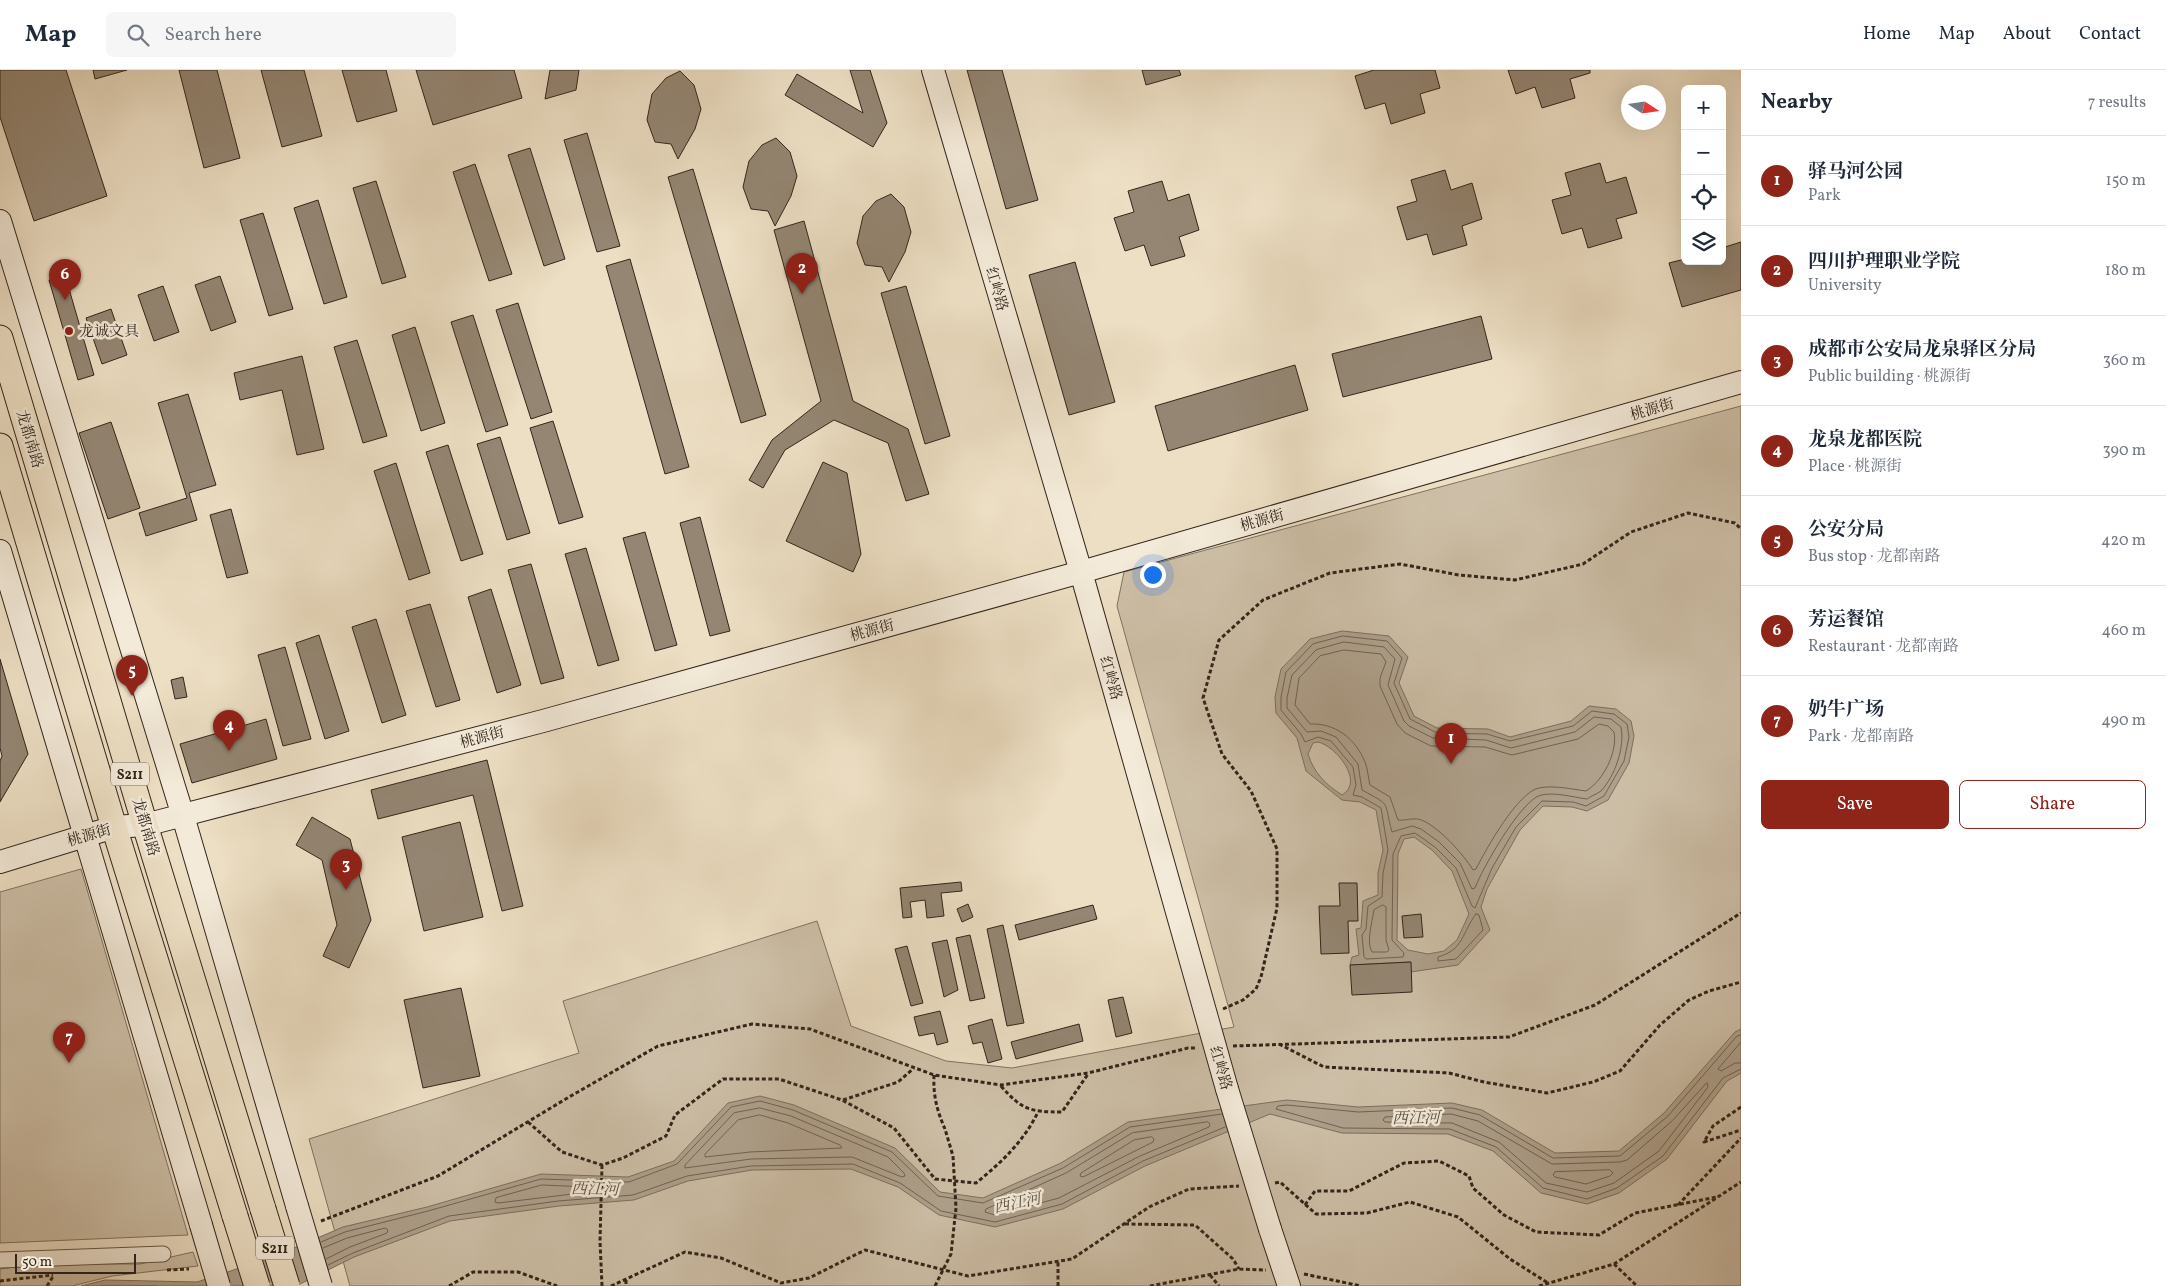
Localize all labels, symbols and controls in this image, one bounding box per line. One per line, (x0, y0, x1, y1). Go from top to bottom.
search box (106, 12, 456, 57)
text: Map (25, 18, 76, 52)
icon: search (124, 21, 152, 49)
text: Search here (164, 22, 262, 48)
text: Home (1863, 22, 1911, 47)
text: Map (1939, 22, 1975, 47)
text: About (2003, 22, 2051, 47)
text: Contact (2079, 22, 2141, 47)
north arrow (1621, 85, 1666, 130)
map controls (1681, 85, 1726, 265)
button: + (1681, 85, 1726, 130)
text: Nearby (1761, 88, 1832, 117)
text: 7 results (2088, 92, 2146, 114)
button: − (1681, 130, 1726, 175)
text: 驿马河公园 (1808, 159, 1903, 185)
text: 1 (1774, 170, 1780, 192)
text: 150 m (2105, 170, 2146, 192)
button: locate (1681, 175, 1726, 220)
text: Park (1808, 185, 1841, 207)
button: layers (1681, 220, 1726, 265)
text: 四川护理职业学院 (1808, 249, 1960, 275)
pin: 2 (786, 253, 818, 294)
pin: 6 (49, 259, 81, 300)
text: 2 (1773, 260, 1781, 282)
text: 180 m (2105, 260, 2146, 282)
street label: 红岭路 (979, 265, 1012, 314)
text: University (1808, 275, 1882, 297)
place label: 龙诚文具 (79, 322, 139, 343)
marker: 龙诚文具 (63, 325, 75, 337)
text: 成都市公安局龙泉驿区分局 (1808, 337, 2036, 363)
text: 3 (1773, 350, 1781, 372)
text: 360 m (2103, 350, 2146, 372)
text: Public building · 桃源街 (1808, 366, 1971, 388)
street label: 桃源街 (1628, 394, 1677, 427)
street label: 龙都南路 (10, 408, 47, 471)
text: 龙泉龙都医院 (1808, 427, 1922, 453)
text: 4 (1772, 440, 1782, 462)
text: 390 m (2103, 440, 2146, 462)
text: Place · 桃源街 (1808, 456, 1902, 478)
street label: 桃源街 (1238, 505, 1287, 538)
text: 公安分局 (1808, 517, 1884, 543)
text: 5 (1773, 530, 1781, 552)
text: 420 m (2101, 530, 2146, 552)
text: Bus stop · 龙都南路 (1808, 546, 1941, 568)
your location (1140, 562, 1166, 588)
text: 芳运餐馆 (1808, 607, 1884, 633)
street label: 桃源街 (848, 615, 897, 647)
text: 6 (1773, 620, 1781, 642)
text: 460 m (2102, 620, 2146, 642)
text: Restaurant · 龙都南路 (1808, 636, 1959, 658)
street label: 红岭路 (1093, 654, 1126, 703)
pin: 5 (116, 655, 148, 696)
text: 奶牛广场 (1808, 697, 1884, 723)
pin: 4 (213, 710, 245, 751)
text: 7 (1773, 710, 1781, 732)
text: 490 m (2101, 710, 2146, 732)
street label: 桃源街 (458, 722, 507, 754)
pin: 1 (1435, 723, 1467, 764)
text: Park · 龙都南路 (1808, 726, 1914, 748)
road number: S211 (111, 762, 149, 786)
button: Save (1761, 780, 1949, 829)
button: Share (1959, 780, 2146, 829)
street label: 龙都南路 (126, 796, 163, 859)
street label: 桃源街 (65, 820, 114, 853)
pin: 3 (330, 849, 362, 890)
pin: 7 (53, 1022, 85, 1063)
street label: 红岭路 (1203, 1044, 1236, 1093)
water label: 西江河 (1392, 1108, 1443, 1130)
water label: 西江河 (571, 1178, 622, 1202)
water label: 西江河 (992, 1188, 1046, 1220)
road number: S211 (256, 1236, 294, 1260)
scale bar (15, 1251, 136, 1274)
text: 50 m (22, 1253, 52, 1272)

